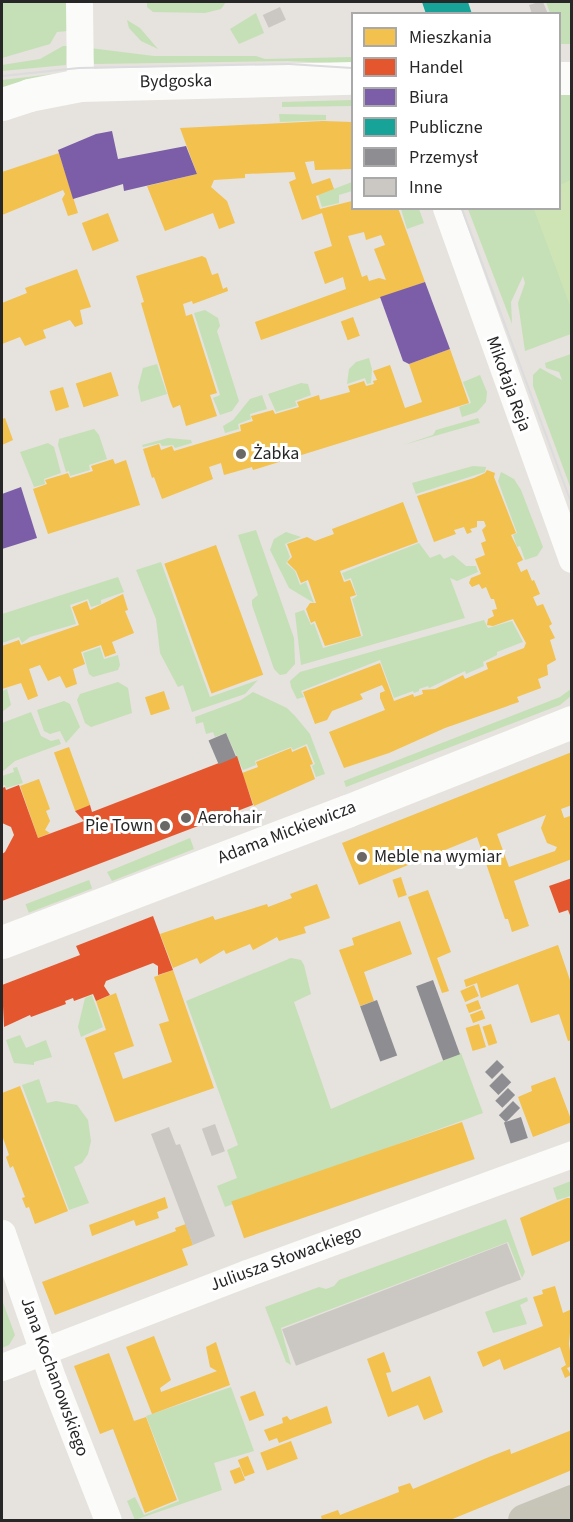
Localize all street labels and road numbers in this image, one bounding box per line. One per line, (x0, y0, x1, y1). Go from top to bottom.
street label: Bydgoska (140, 71, 212, 93)
street label: Mikołaja Reja (481, 333, 535, 435)
street label: Adama Mickiewicza (215, 797, 359, 869)
street label: Juliusza Słowackiego (207, 1221, 365, 1297)
street label: Jana Kochanowskiego (15, 1294, 93, 1460)

